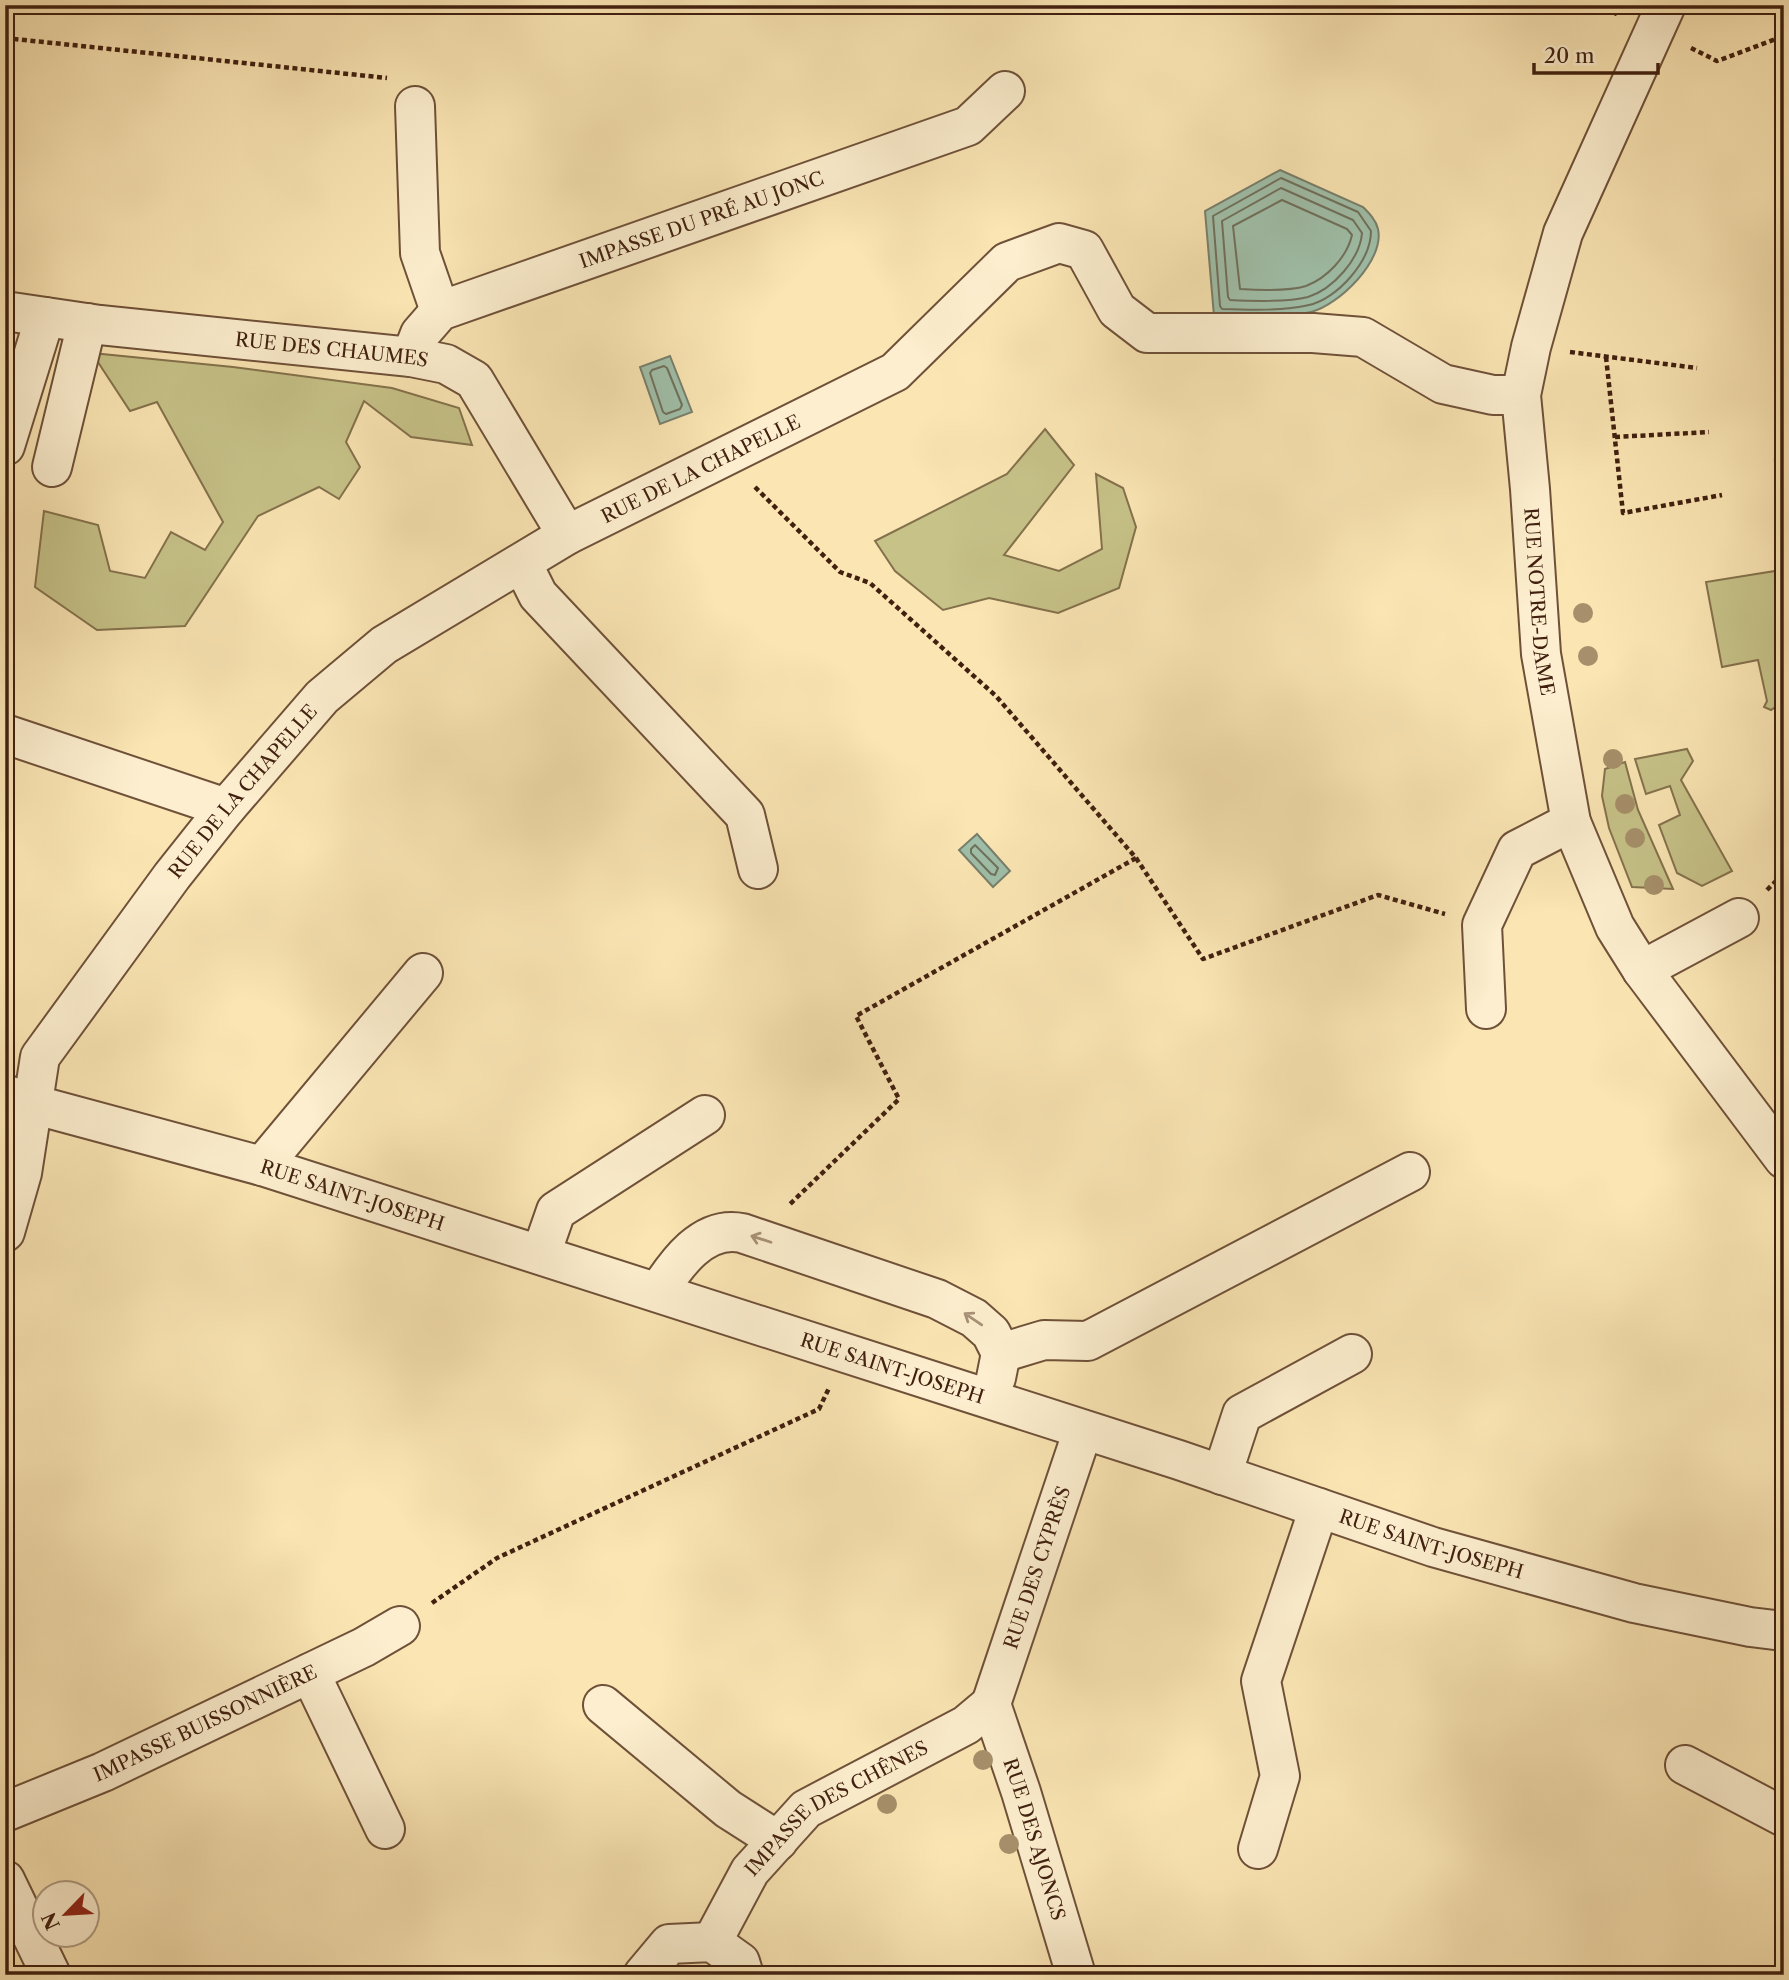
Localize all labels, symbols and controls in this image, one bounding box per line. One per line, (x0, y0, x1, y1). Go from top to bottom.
scale bar (1534, 32, 1658, 76)
text: 20 m (1544, 43, 1595, 68)
street label: IMPASSE DU PRÉ AU JONC (576, 166, 826, 273)
street label: RUE DES CHAUMES (234, 327, 430, 372)
street label: RUE DE LA CHAPELLE (597, 410, 804, 528)
street label: RUE NOTRE-DAME (1520, 507, 1560, 697)
street label: RUE DE LA CHAPELLE (163, 700, 322, 883)
street label: RUE SAINT-JOSEPH (258, 1155, 447, 1235)
one-way arrow (751, 1232, 773, 1244)
one-way arrow (964, 1312, 983, 1327)
street label: RUE SAINT-JOSEPH (798, 1328, 987, 1408)
street label: RUE DES CYPRÈS (999, 1483, 1075, 1652)
street label: RUE SAINT-JOSEPH (1336, 1504, 1526, 1583)
street label: IMPASSE BUISSONNIÈRE (90, 1660, 320, 1786)
street label: IMPASSE DES CHÊNES (740, 1736, 932, 1881)
street label: RUE DES AJONCS (999, 1755, 1070, 1923)
north arrow (32, 1878, 102, 1948)
text: N (37, 1909, 65, 1933)

